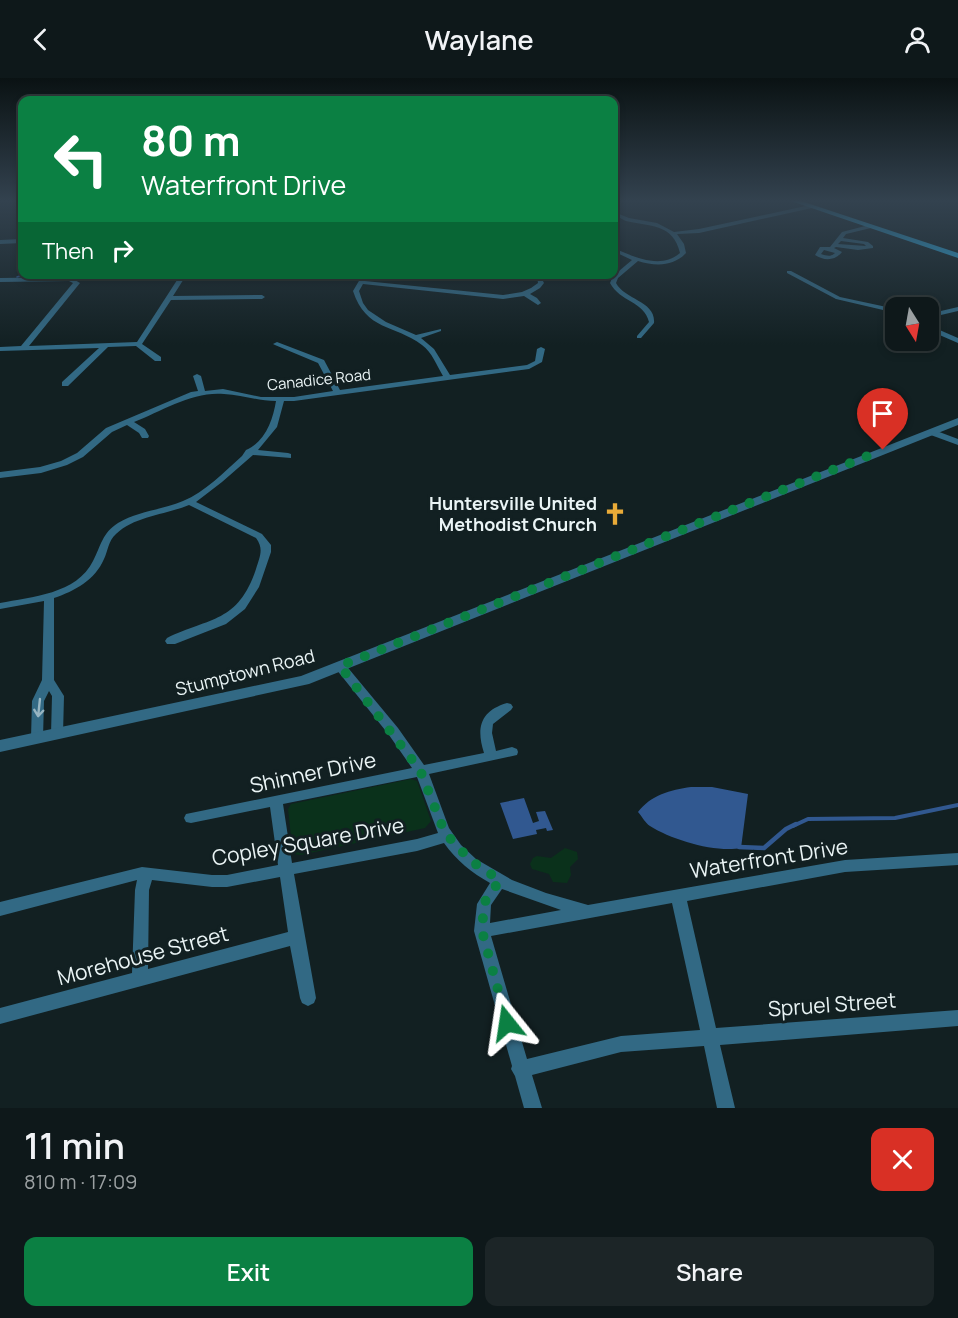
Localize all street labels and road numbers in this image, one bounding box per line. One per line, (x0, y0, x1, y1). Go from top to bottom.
street label: Canadice Road (266, 364, 372, 395)
street label: Stumptown Road (173, 643, 317, 701)
street label: Shinner Drive (247, 745, 378, 799)
street label: Copley Square Drive (210, 810, 406, 872)
street label: Waterfront Drive (688, 832, 850, 884)
street label: Morehouse Street (54, 919, 231, 991)
street label: Spruel Street (767, 986, 897, 1022)

